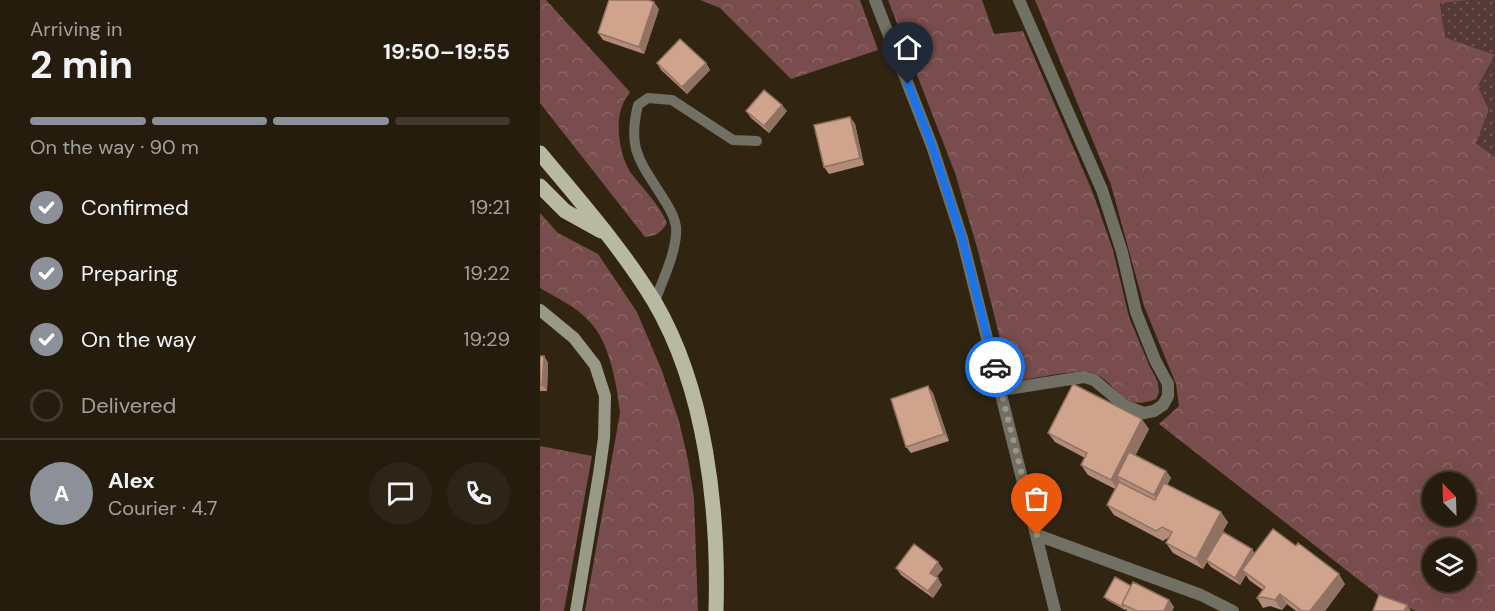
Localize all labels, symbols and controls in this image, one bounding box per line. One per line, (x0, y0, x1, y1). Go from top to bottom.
text: Arriving in (30, 16, 122, 42)
pin (882, 22, 933, 84)
icon: home (891, 31, 924, 64)
text: 19:50–19:55 (383, 37, 510, 66)
text: 2 min (30, 39, 133, 90)
text: On the way · 90 m (30, 134, 199, 160)
icon: check (30, 191, 63, 224)
text: Confirmed (81, 193, 189, 222)
text: 19:21 (469, 194, 510, 220)
icon: check (30, 257, 63, 290)
text: Preparing (81, 259, 178, 288)
text: 19:22 (464, 260, 510, 286)
icon: check (30, 323, 63, 356)
text: On the way (81, 325, 196, 354)
text: 19:29 (463, 326, 510, 352)
courier (965, 337, 1025, 397)
icon: car (979, 351, 1012, 384)
text: Delivered (81, 391, 176, 420)
button: chat (369, 462, 432, 525)
button: phone (447, 462, 510, 525)
text: Alex (108, 466, 155, 495)
north arrow (1422, 472, 1476, 526)
map controls (1422, 472, 1476, 592)
pin (1011, 473, 1062, 535)
text: A (54, 479, 69, 508)
icon: bag (1020, 482, 1053, 515)
text: Courier · 4.7 (108, 495, 217, 521)
button: layers (1422, 538, 1476, 592)

